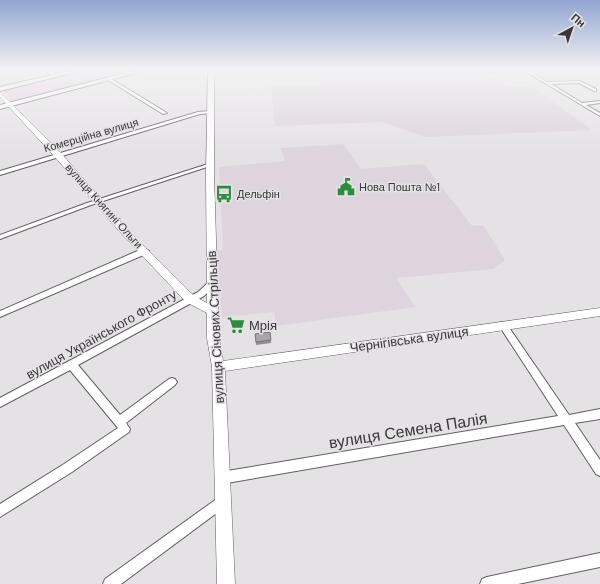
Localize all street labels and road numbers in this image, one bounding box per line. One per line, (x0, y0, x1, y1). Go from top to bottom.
street label: Комерційна вулиця (42, 115, 140, 155)
street label: вулиця Княгині Ольги (62, 161, 146, 251)
street label: вулиця Січових Стрільців (203, 250, 228, 404)
street label: вулиця Українського Фронту (23, 286, 180, 383)
street label: Чернігівська вулиця (349, 323, 470, 356)
street label: вулиця Семена Палія (327, 408, 489, 453)

